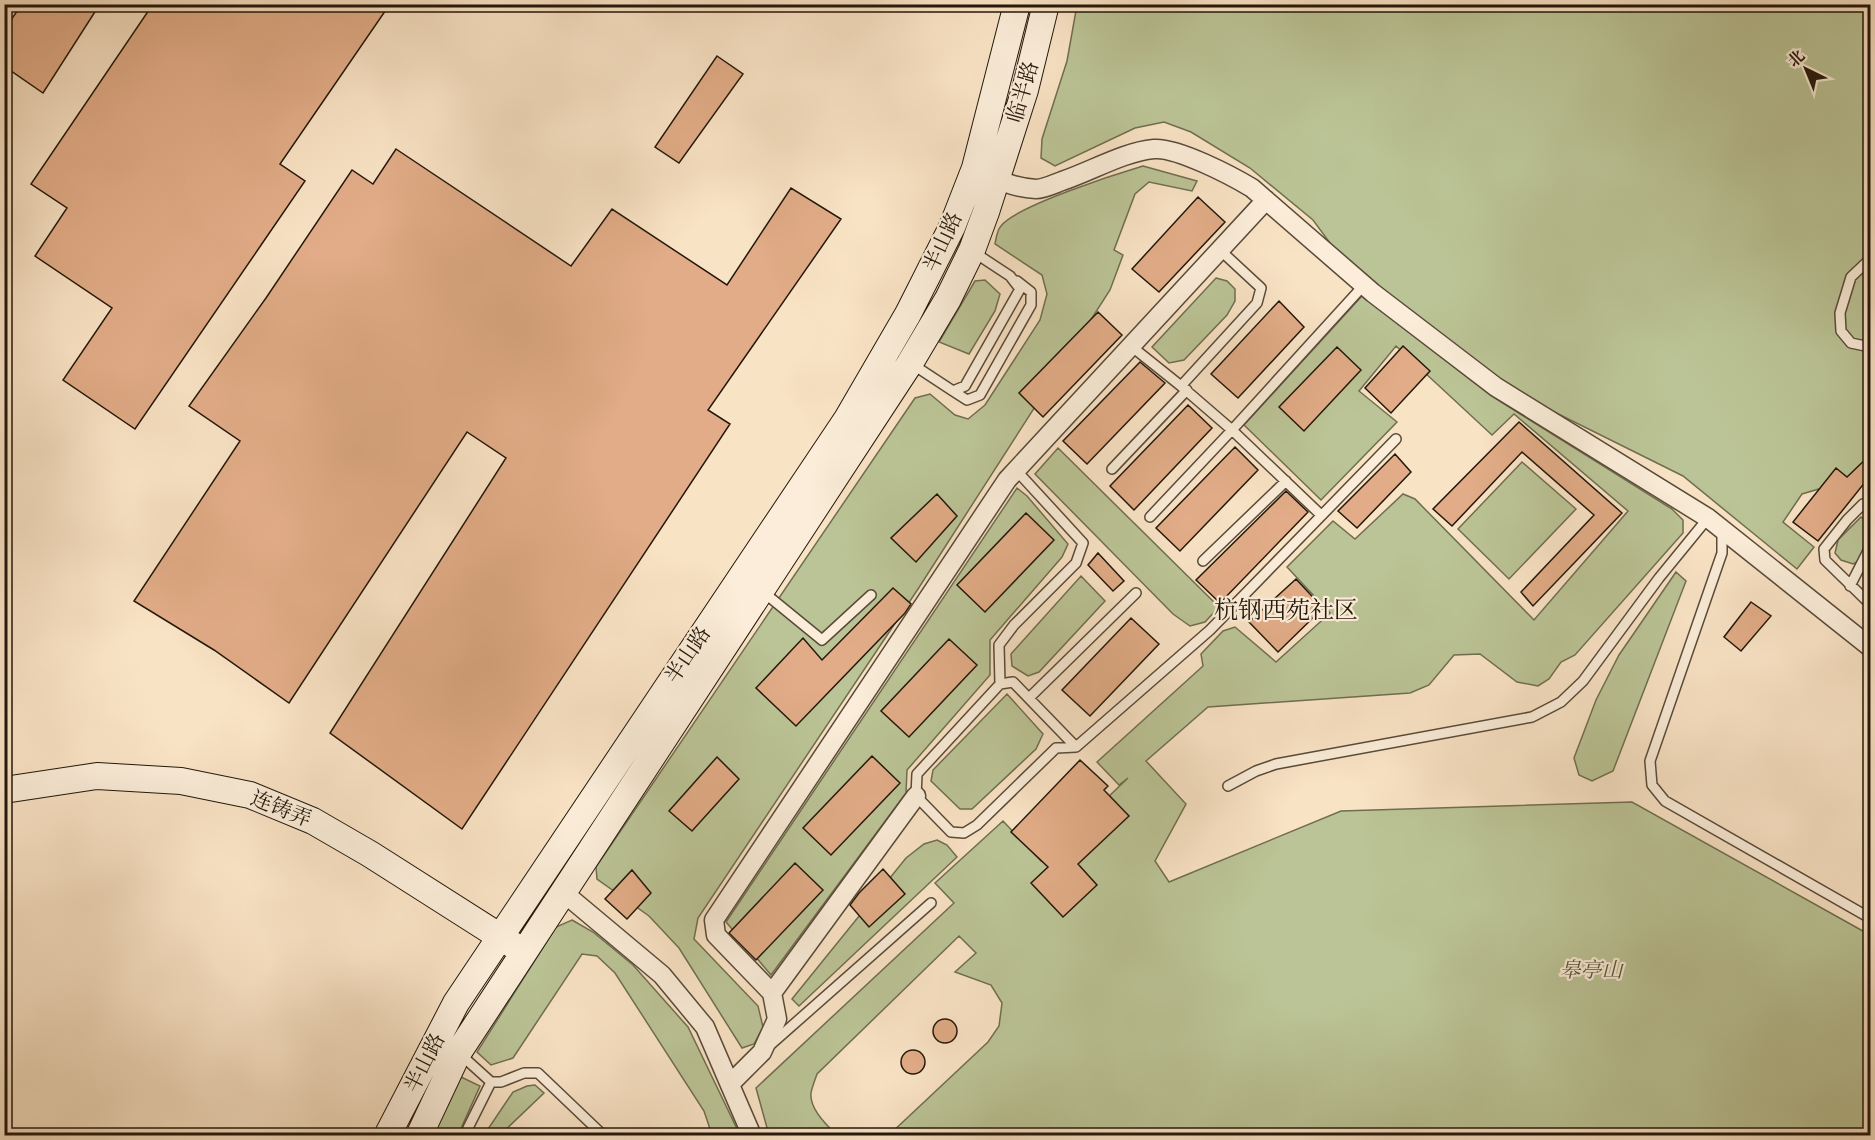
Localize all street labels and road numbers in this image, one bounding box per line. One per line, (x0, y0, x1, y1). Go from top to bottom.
street label: 临半路 (1001, 58, 1045, 126)
street label: 半山路 (917, 208, 969, 276)
street label: 半山路 (659, 621, 717, 689)
street label: 连铸弄 (247, 785, 315, 833)
street label: 半山路 (399, 1029, 451, 1097)

